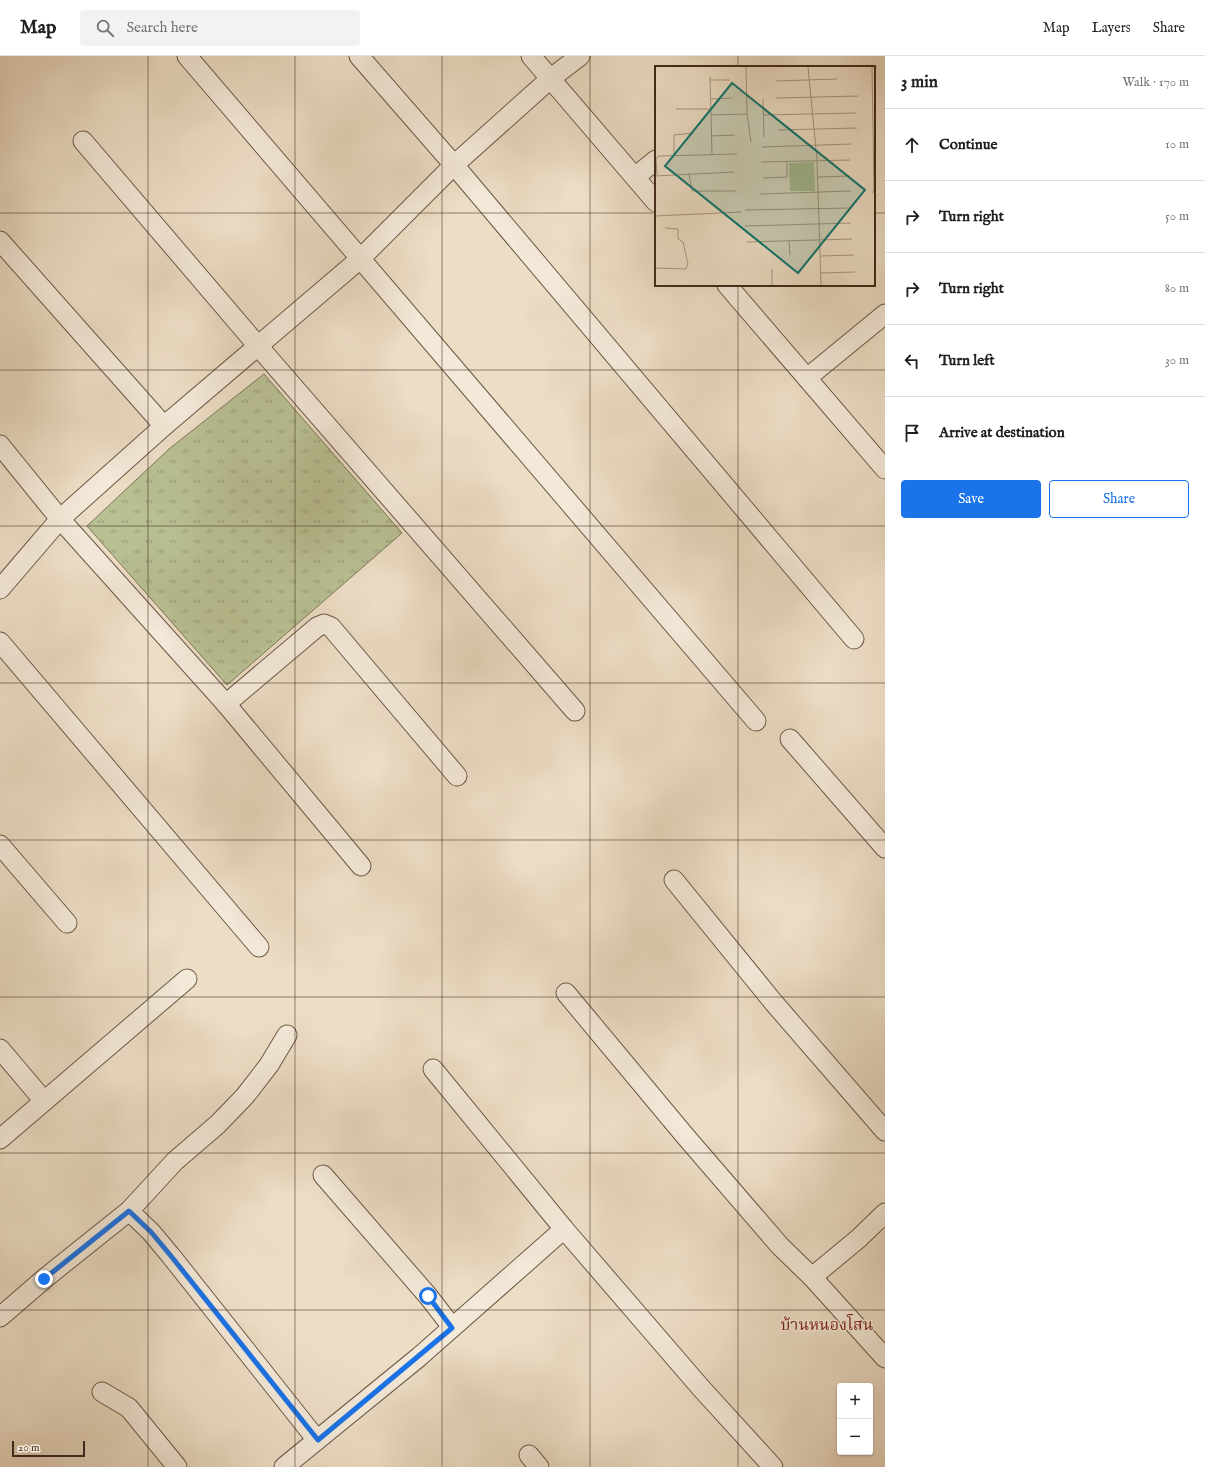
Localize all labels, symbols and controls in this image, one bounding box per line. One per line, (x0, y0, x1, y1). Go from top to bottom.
search box (80, 10, 360, 46)
text: Map (20, 16, 56, 40)
icon: search (94, 17, 116, 39)
text: Search here (126, 18, 198, 37)
text: Map (1043, 19, 1070, 37)
text: Layers (1092, 19, 1131, 37)
text: Share (1153, 19, 1185, 37)
inset map (655, 66, 875, 286)
text: 3 min (901, 72, 938, 93)
text: Walk · 170 m (1123, 74, 1189, 91)
icon: ahead (901, 134, 923, 156)
text: Continue (939, 135, 997, 154)
text: 10 m (1165, 136, 1189, 153)
icon: right (901, 206, 923, 228)
text: Turn right (939, 207, 1004, 226)
text: 50 m (1165, 208, 1189, 225)
icon: right (901, 278, 923, 300)
text: Turn right (939, 279, 1004, 298)
text: 80 m (1165, 280, 1189, 297)
icon: left (901, 350, 923, 372)
text: Turn left (939, 351, 995, 370)
text: 30 m (1165, 352, 1189, 369)
icon: arrive (901, 422, 923, 444)
text: Arrive at destination (939, 423, 1065, 442)
button: Save (901, 480, 1041, 518)
button: Share (1049, 480, 1189, 518)
route end (35, 1270, 53, 1288)
route start (419, 1287, 437, 1305)
district label: บ้านหนองโสน (781, 1314, 873, 1336)
map controls (837, 1383, 873, 1455)
button: + (837, 1383, 873, 1419)
button: − (837, 1419, 873, 1455)
scale bar (12, 1439, 85, 1458)
text: 20 m (18, 1441, 39, 1455)

